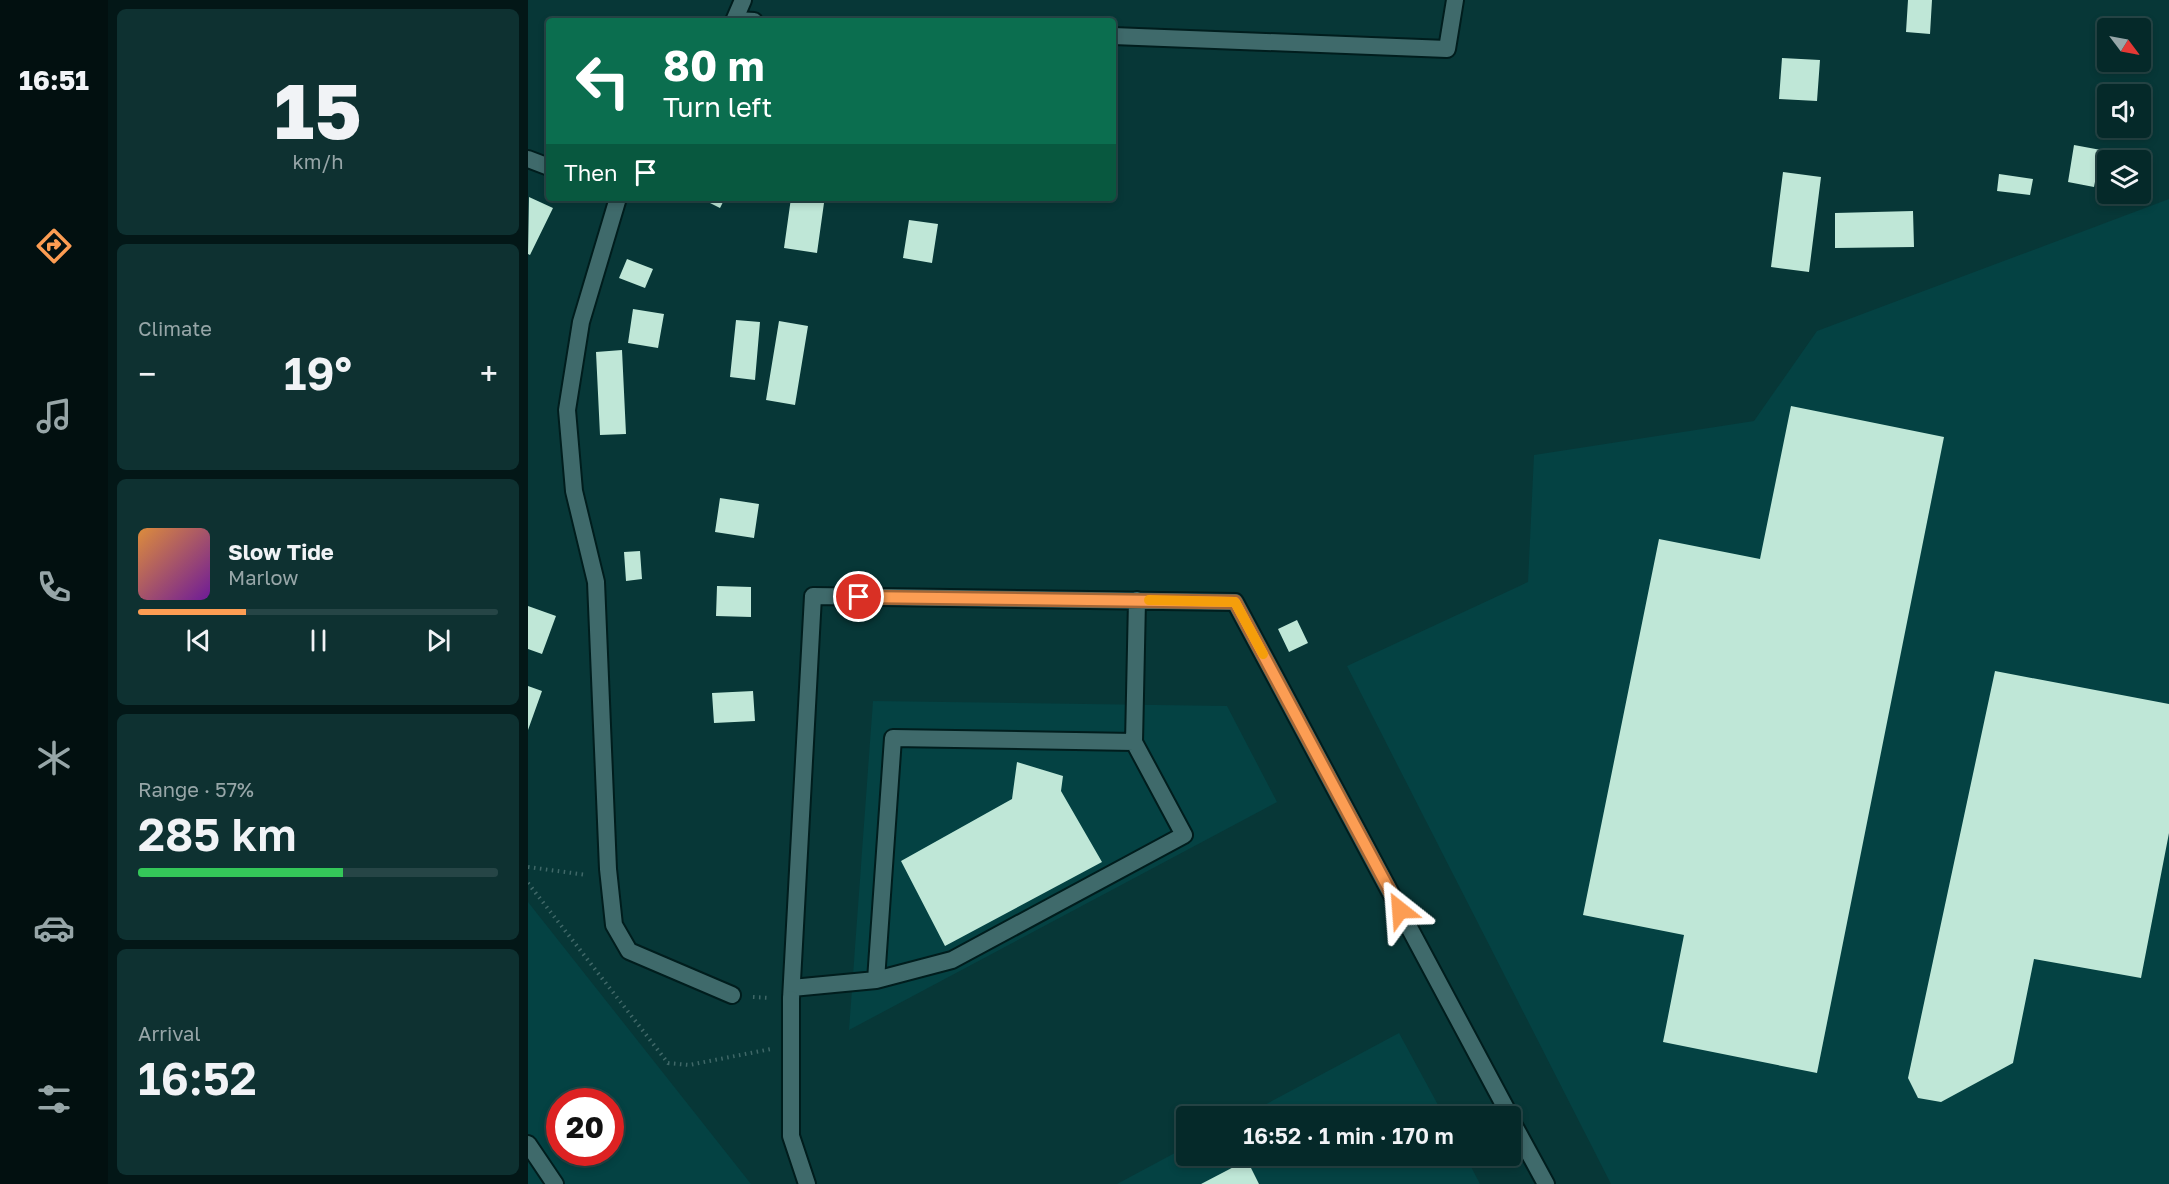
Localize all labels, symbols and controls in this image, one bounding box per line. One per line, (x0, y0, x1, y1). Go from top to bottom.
north arrow (2097, 18, 2151, 72)
map controls (2097, 18, 2151, 204)
text: 80 m (663, 40, 764, 90)
icon: left (564, 42, 642, 120)
text: 15 (274, 63, 362, 156)
text: 16:51 (19, 64, 89, 96)
button: sound (2097, 84, 2151, 138)
text: Turn left (663, 91, 772, 123)
text: km/h (293, 149, 343, 173)
button: layers (2097, 150, 2151, 204)
icon: arrive (629, 156, 662, 189)
text: Then (564, 159, 617, 186)
icon: directions (33, 225, 75, 267)
text: Climate (138, 316, 212, 340)
text: 19° (284, 346, 352, 400)
text: − (138, 354, 156, 393)
text: + (480, 354, 498, 393)
icon: music (33, 395, 75, 437)
text: Slow Tide (228, 538, 334, 565)
text: Marlow (228, 565, 299, 589)
icon: phone (33, 566, 75, 608)
pin (833, 571, 884, 622)
icon: arrive (842, 580, 875, 613)
icon: previous (182, 624, 215, 657)
icon: pause (302, 624, 335, 657)
icon: next (422, 624, 455, 657)
icon: climate (33, 737, 75, 779)
text: Range · 57% (138, 777, 254, 801)
text: 285 km (138, 807, 297, 861)
position arrow (1368, 878, 1432, 942)
icon: car (33, 907, 75, 949)
text: Arrival (138, 1021, 201, 1045)
text: 16:52 (138, 1051, 257, 1105)
icon: filters (33, 1078, 75, 1120)
speed limit sign: 20 (546, 1088, 624, 1166)
text: 16:52 · 1 min · 170 m (1243, 1122, 1454, 1149)

